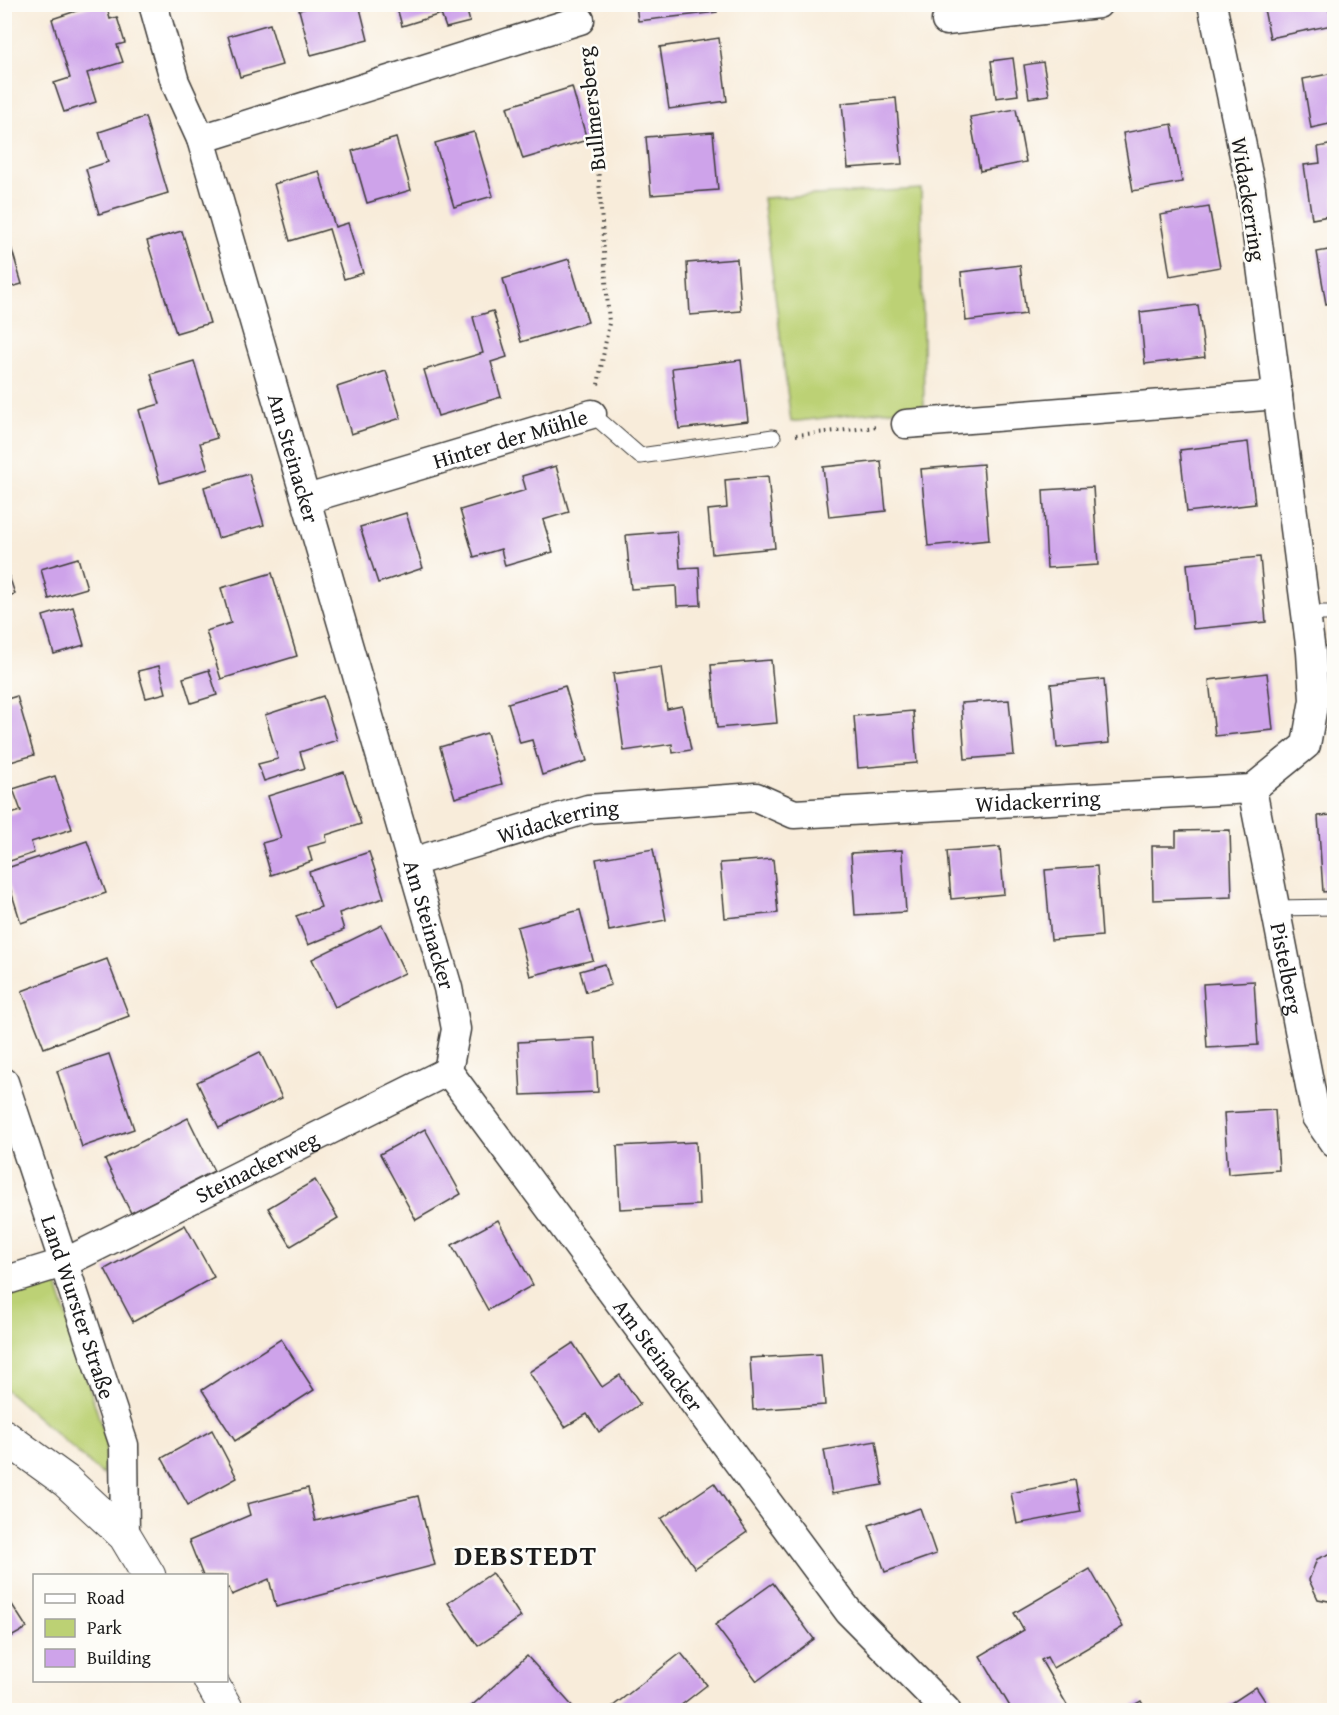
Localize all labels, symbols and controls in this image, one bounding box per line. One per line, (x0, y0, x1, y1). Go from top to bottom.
street label: Bullmersberg (569, 45, 613, 173)
street label: Widackerring (1223, 135, 1275, 263)
street label: Am Steinacker (260, 389, 328, 527)
street label: Hinter der Mühle (429, 400, 591, 477)
street label: Widackerring (974, 781, 1101, 820)
street label: Widackerring (493, 791, 620, 852)
street label: Am Steinacker (396, 856, 464, 993)
street label: Pistelberg (1262, 920, 1312, 1017)
street label: Steinackerweg (190, 1122, 324, 1211)
street label: Land Wurster Straße (33, 1211, 124, 1403)
street label: Am Steinacker (606, 1292, 711, 1418)
district label: DEBSTEDT (454, 1534, 598, 1575)
legend (33, 1574, 228, 1682)
text: Road (87, 1584, 125, 1611)
text: Park (87, 1614, 123, 1641)
text: Building (87, 1644, 151, 1671)

